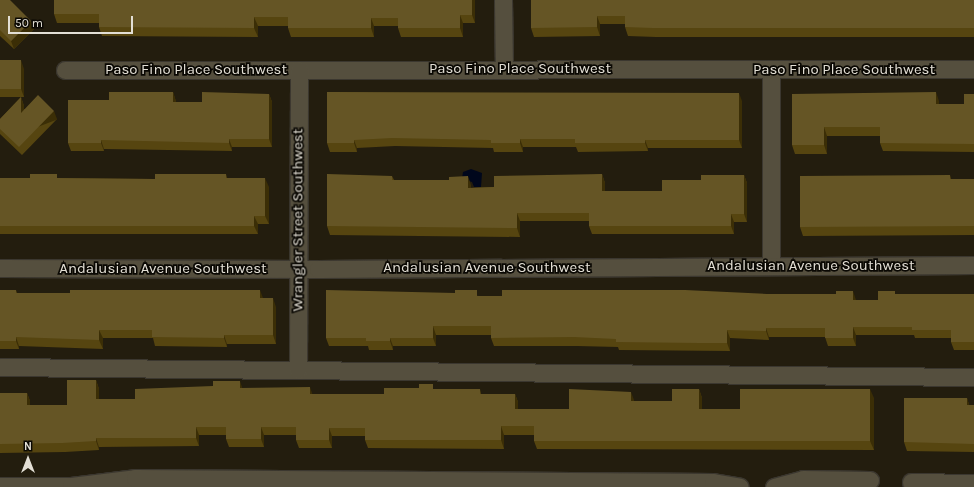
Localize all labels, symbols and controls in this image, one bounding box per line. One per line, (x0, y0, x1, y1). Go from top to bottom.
scale bar (10, 8, 135, 34)
text: 50 m (15, 16, 43, 30)
street label: Paso Fino Place Southwest (429, 60, 611, 78)
street label: Paso Fino Place Southwest (105, 61, 287, 79)
street label: Paso Fino Place Southwest (753, 61, 935, 79)
street label: Wrangler Street Southwest (289, 129, 307, 311)
street label: Andalusian Avenue Southwest (707, 257, 915, 275)
street label: Andalusian Avenue Southwest (383, 259, 591, 277)
street label: Andalusian Avenue Southwest (59, 260, 267, 278)
north arrow (8, 439, 48, 479)
text: N (24, 440, 32, 453)

